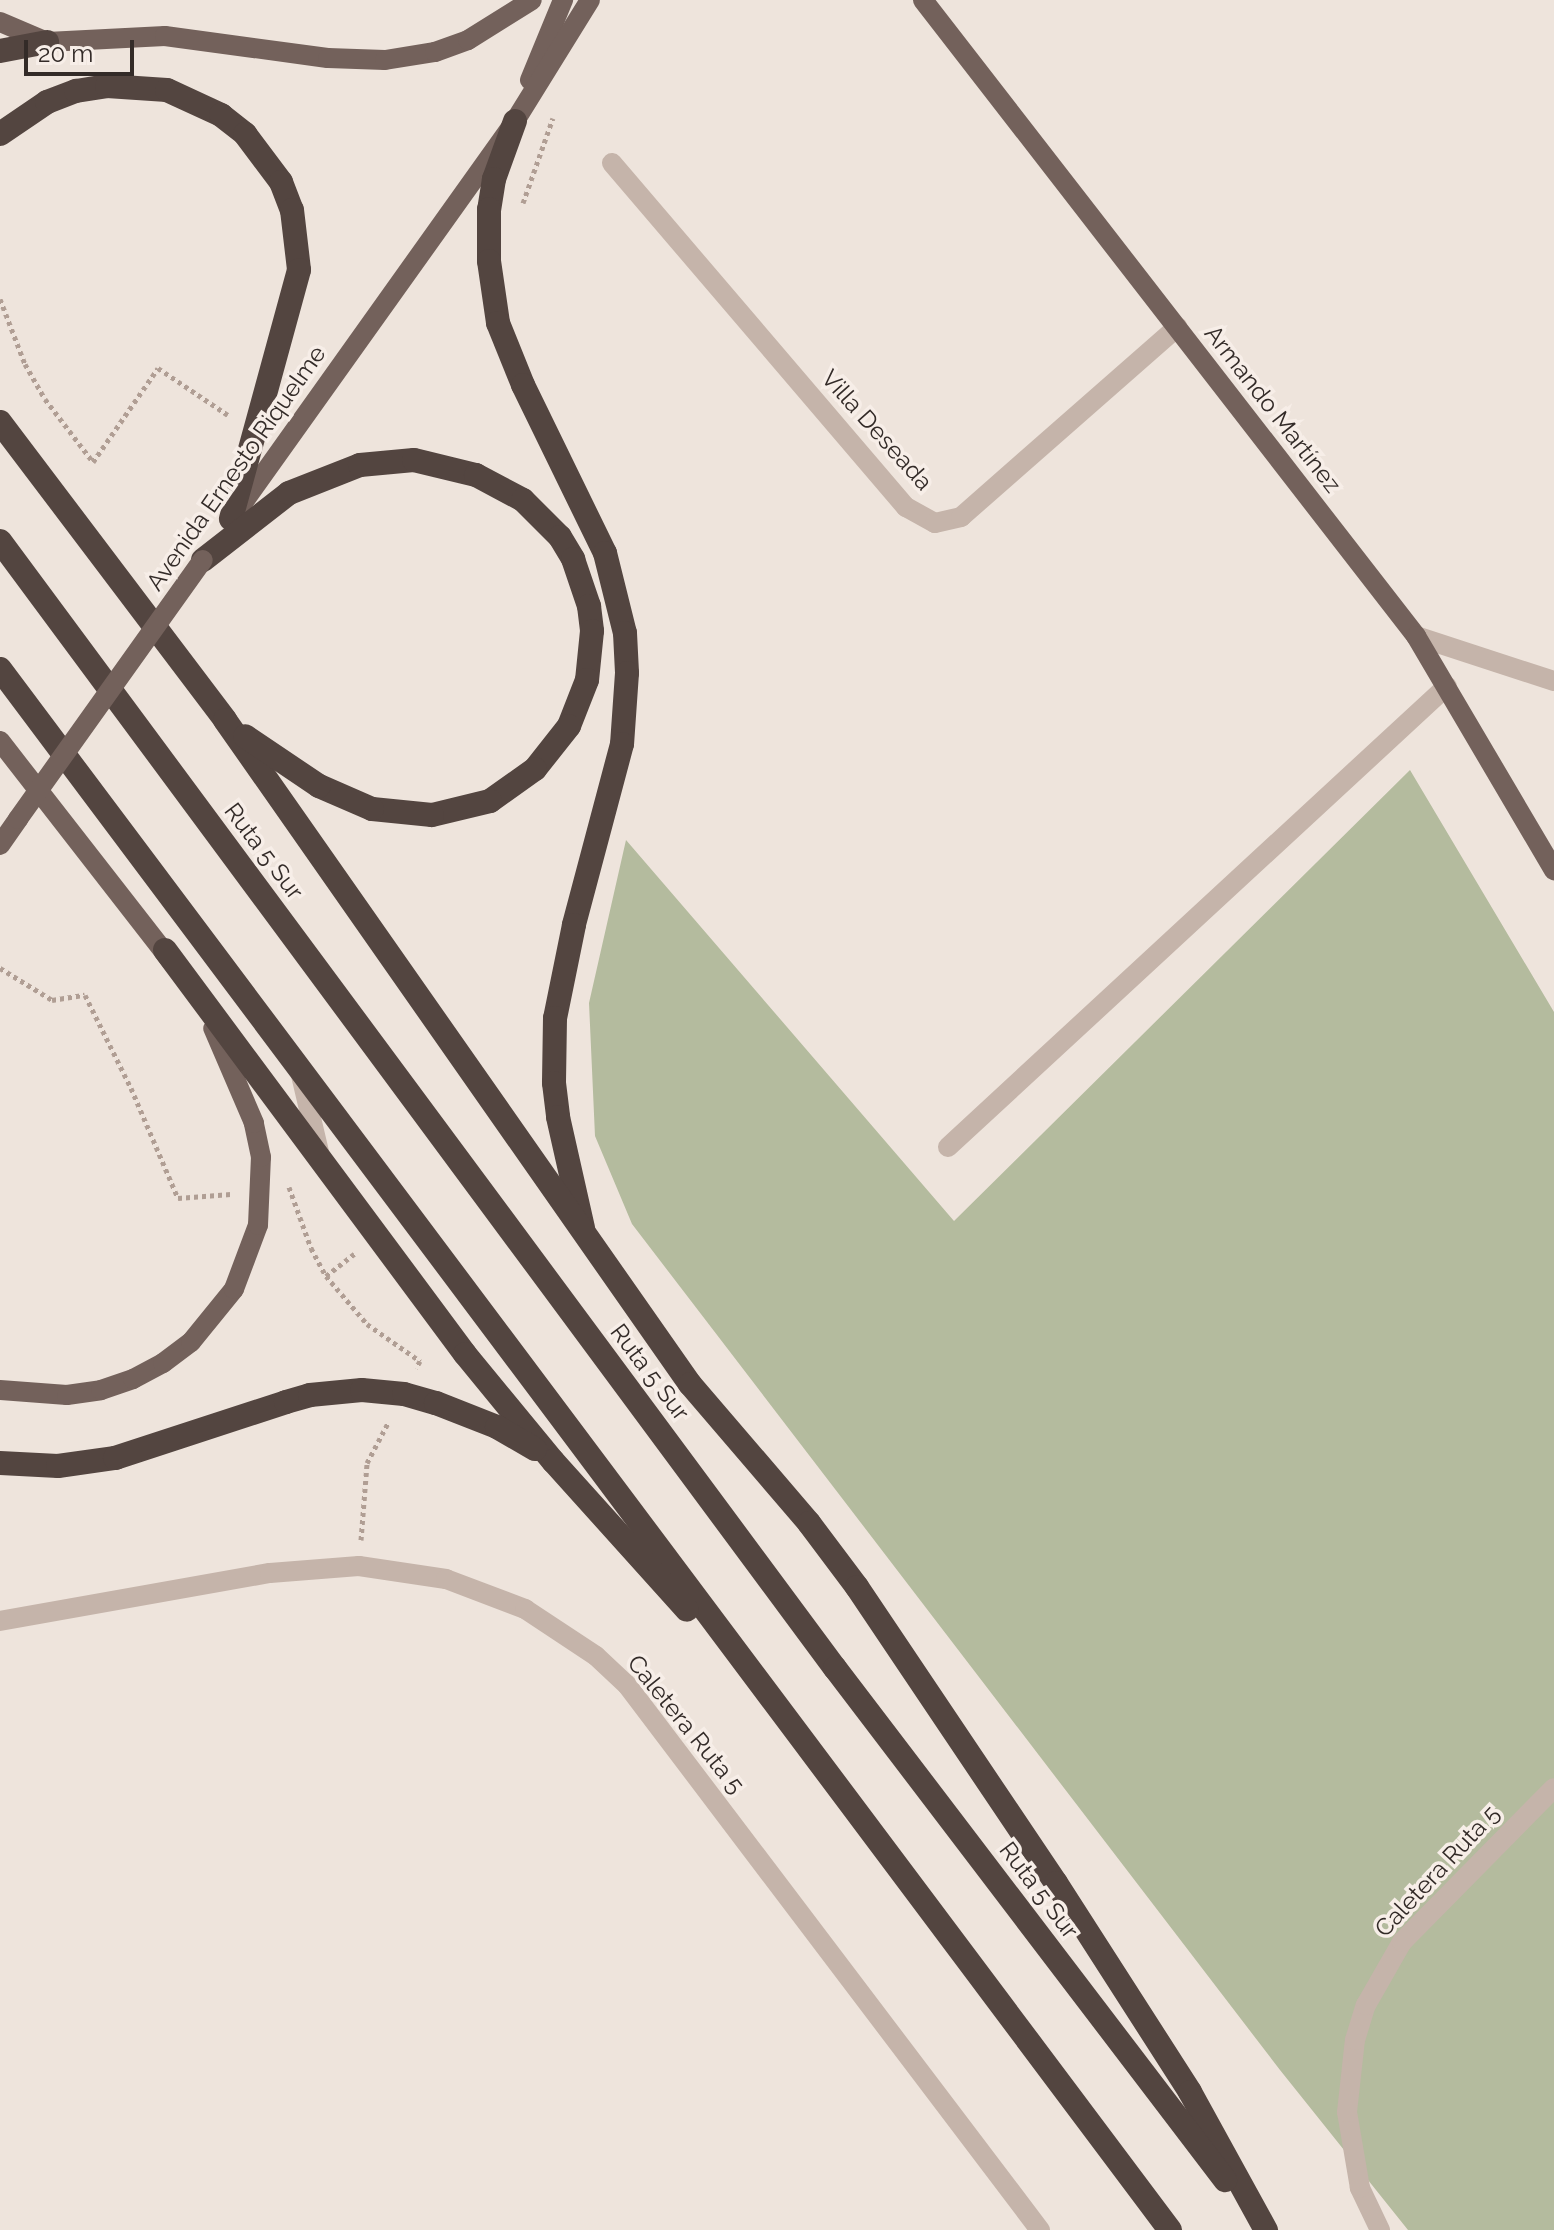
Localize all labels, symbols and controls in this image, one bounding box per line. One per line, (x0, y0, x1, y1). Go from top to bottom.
scale bar (28, 24, 138, 74)
text: 20 m (38, 39, 93, 68)
street label: Armando Martínez (1199, 320, 1347, 498)
street label: Avenida Ernesto Riquelme (140, 340, 332, 596)
street label: Villa Deseada (816, 364, 938, 496)
street label: Ruta 5 Sur (218, 797, 310, 905)
street label: Ruta 5 Sur (604, 1318, 696, 1426)
street label: Caletera Ruta 5 (621, 1649, 751, 1799)
street label: Caletera Ruta 5 (1369, 1799, 1505, 1943)
street label: Ruta 5 Sur (993, 1836, 1085, 1944)

